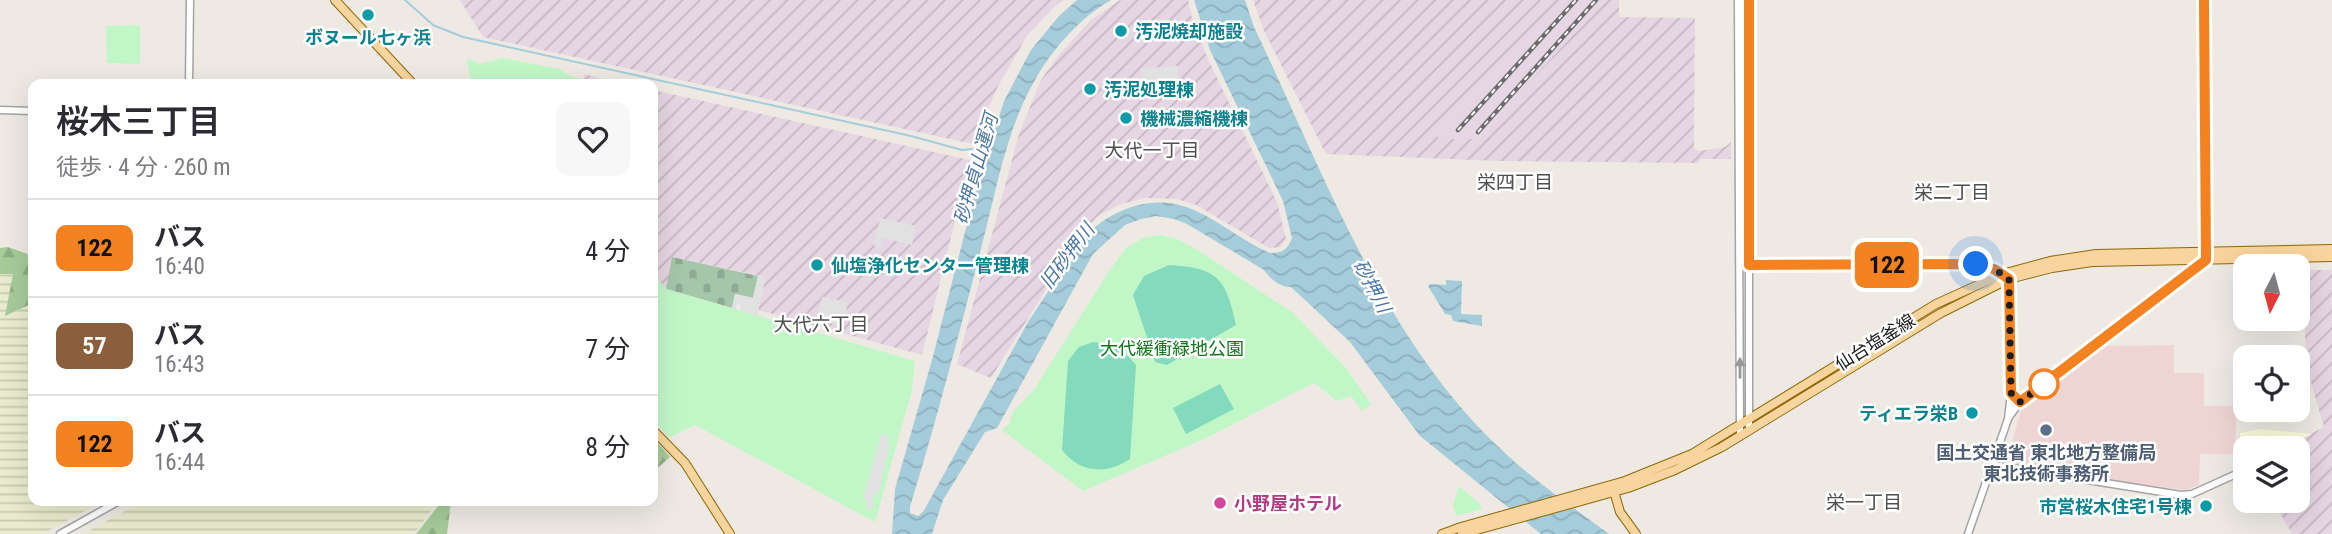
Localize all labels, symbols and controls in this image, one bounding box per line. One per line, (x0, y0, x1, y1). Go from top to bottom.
marker: ボヌール七ヶ浜 (360, 7, 376, 23)
place label: 汚泥焼却施設 (1135, 21, 1243, 42)
marker: 汚泥焼却施設 (1113, 23, 1129, 39)
place label: ボヌール七ヶ浜 (305, 27, 431, 48)
place label: 汚泥処理棟 (1104, 79, 1194, 100)
marker: 汚泥処理棟 (1082, 81, 1098, 97)
text: 桜木三丁目 (56, 102, 221, 141)
button: heart (556, 102, 630, 176)
water label: 砂押貞山運河 (949, 107, 1004, 227)
place label: 機械濃縮機棟 (1140, 108, 1248, 129)
marker: 機械濃縮機棟 (1118, 110, 1134, 126)
district label: 大代一丁目 (1104, 139, 1200, 162)
text: 徒歩 · 4 分 · 260 m (56, 154, 231, 181)
district label: 栄四丁目 (1477, 171, 1553, 194)
district label: 栄二丁目 (1914, 181, 1990, 204)
water label: 旧砂押川 (1035, 217, 1100, 293)
text: バス (154, 222, 206, 252)
text: 122 (76, 234, 113, 262)
text: 4 分 (585, 236, 630, 266)
line badge: 122 (1847, 242, 1927, 288)
your location (1958, 246, 1993, 281)
text: 122 (1869, 251, 1905, 279)
text: 16:40 (154, 253, 205, 280)
north arrow (2233, 254, 2310, 331)
map controls (2233, 254, 2310, 513)
place label: 仙塩浄化センター管理棟 (831, 255, 1029, 276)
water label: 砂押川 (1348, 255, 1396, 318)
marker: 仙塩浄化センター管理棟 (809, 257, 825, 273)
street label: 仙台塩釜線 (1831, 309, 1919, 375)
district label: 大代六丁目 (773, 313, 869, 336)
text: バス (154, 320, 206, 350)
text: 57 (82, 332, 107, 360)
text: 7 分 (585, 334, 630, 364)
park label: 大代緩衝緑地公園 (1100, 338, 1244, 359)
button: locate (2233, 345, 2310, 422)
text: 16:43 (154, 351, 205, 378)
one-way arrow (1734, 357, 1746, 379)
unlabelled marker (2029, 369, 2059, 399)
place label: ティエラ栄B (1859, 403, 1958, 424)
marker: ティエラ栄B (1964, 405, 1980, 421)
text: バス (154, 418, 206, 448)
marker: 国土交通省 東北地方整備局 東北技術事務所 (2038, 422, 2054, 438)
text: 122 (76, 430, 113, 458)
text: 8 分 (585, 432, 630, 462)
button: layers (2233, 436, 2310, 513)
place label: 国土交通省 東北地方整備局 東北技術事務所 (1936, 442, 2156, 484)
text: 16:44 (154, 449, 205, 476)
district label: 栄一丁目 (1826, 491, 1902, 514)
place label: 小野屋ホテル (1234, 493, 1342, 514)
marker: 小野屋ホテル (1212, 495, 1228, 511)
place label: 市営桜木住宅1号棟 (2039, 496, 2192, 517)
marker: 市営桜木住宅1号棟 (2198, 498, 2214, 514)

